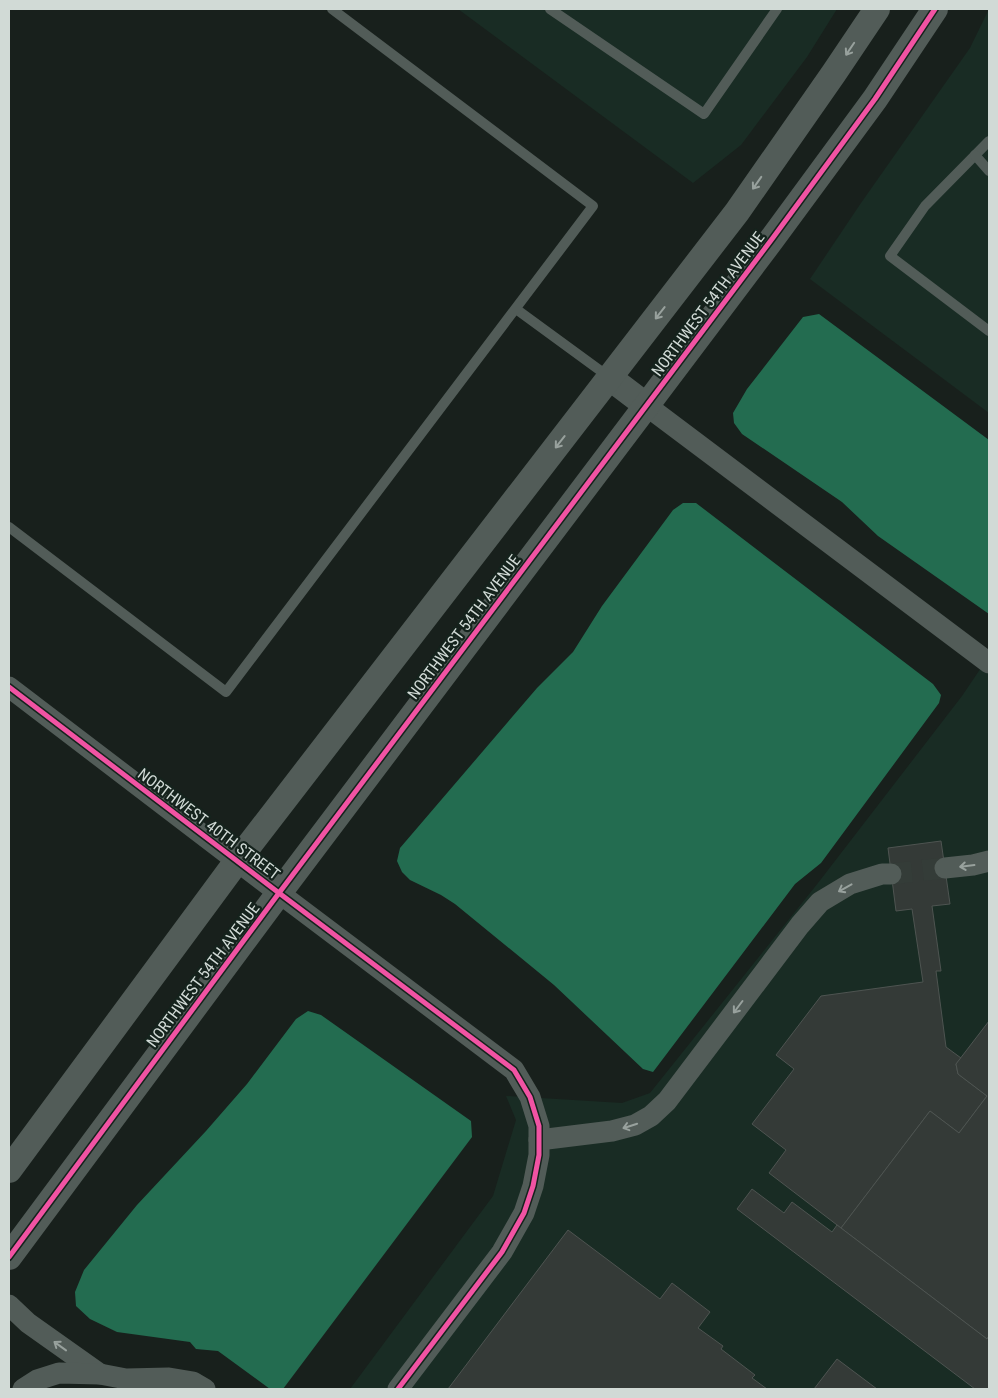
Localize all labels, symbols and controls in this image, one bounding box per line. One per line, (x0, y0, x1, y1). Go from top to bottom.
one-way arrow (844, 42, 854, 56)
one-way arrow (752, 176, 762, 190)
street label: NORTHWEST 54TH AVENUE (648, 228, 769, 380)
one-way arrow (654, 306, 665, 319)
one-way arrow (555, 435, 566, 448)
street label: NORTHWEST 54TH AVENUE (404, 551, 525, 703)
street label: NORTHWEST 40TH STREET (134, 764, 284, 884)
one-way arrow (960, 861, 976, 871)
one-way arrow (838, 883, 852, 893)
street label: NORTHWEST 54TH AVENUE (143, 899, 264, 1051)
one-way arrow (732, 1000, 743, 1013)
one-way arrow (623, 1122, 639, 1131)
one-way arrow (53, 1341, 67, 1351)

